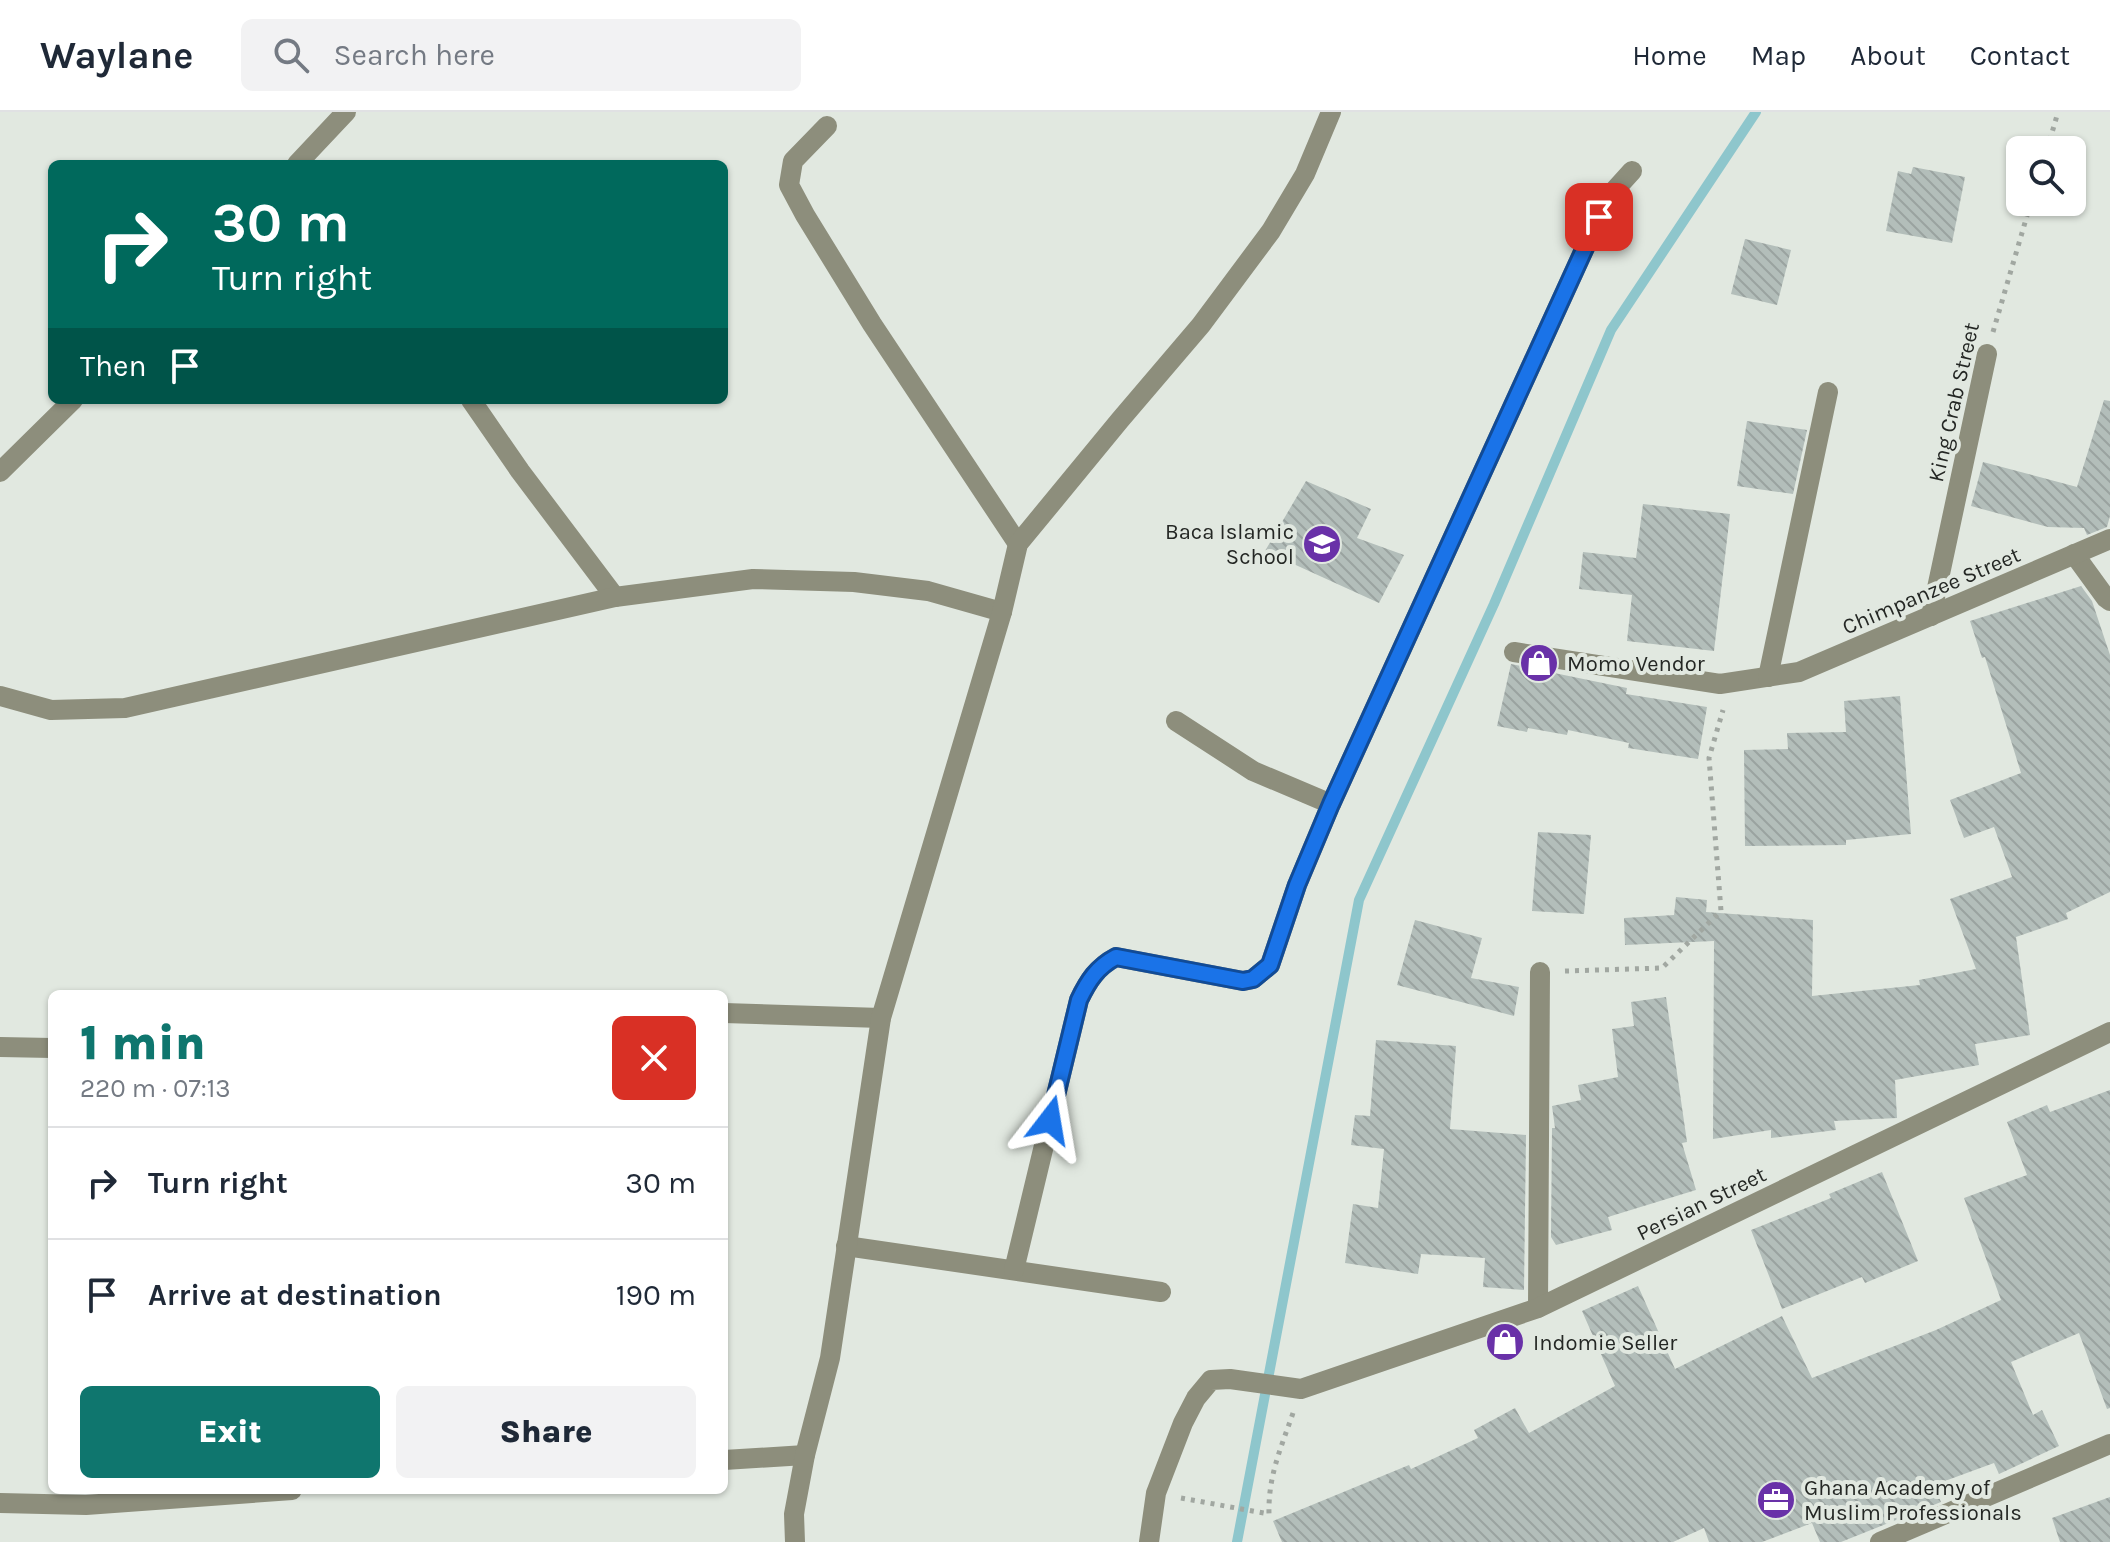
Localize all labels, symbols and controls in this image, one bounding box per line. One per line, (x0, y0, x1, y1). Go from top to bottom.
search box (241, 19, 801, 91)
text: Waylane (40, 33, 193, 78)
icon: search (269, 33, 313, 77)
text: Search here (333, 37, 495, 73)
text: Home (1632, 39, 1707, 72)
text: Map (1751, 39, 1806, 72)
text: About (1850, 39, 1926, 72)
text: Contact (1970, 39, 2070, 72)
map controls (2006, 136, 2086, 216)
button: search (2006, 136, 2086, 216)
pin (1565, 183, 1633, 251)
text: 30 m (212, 190, 350, 255)
icon: right (80, 192, 184, 296)
icon: arrive (1577, 195, 1621, 239)
text: Turn right (212, 257, 372, 299)
street label: King Crab Street (1923, 320, 1985, 485)
icon: arrive (163, 344, 207, 388)
text: Then (80, 348, 147, 384)
place label: Baca Islamic School (1165, 519, 1294, 570)
school or university icon: Baca Islamic School (1301, 523, 1343, 565)
street label: Chimpanzee Street (1838, 542, 2024, 640)
shop icon: Momo Vendor (1518, 642, 1560, 684)
place label: Momo Vendor (1567, 651, 1705, 677)
text: 1 min (80, 1015, 206, 1071)
button: close (612, 1016, 696, 1100)
text: 220 m · 07:13 (80, 1073, 231, 1104)
position arrow (1008, 1078, 1092, 1162)
icon: right (80, 1161, 124, 1205)
street label: Persian Street (1633, 1161, 1770, 1246)
text: Turn right (148, 1165, 288, 1201)
text: 30 m (625, 1165, 696, 1201)
icon: arrive (80, 1273, 124, 1317)
text: Arrive at destination (148, 1277, 442, 1313)
text: 190 m (616, 1277, 696, 1313)
shop icon: Indomie Seller (1484, 1321, 1526, 1363)
place label: Indomie Seller (1533, 1330, 1677, 1356)
button: Exit (80, 1386, 380, 1478)
button: Share (396, 1386, 696, 1478)
place label: Ghana Academy of Muslim Professionals (1804, 1475, 2022, 1526)
office icon: Ghana Academy of Muslim Professionals (1755, 1479, 1797, 1521)

